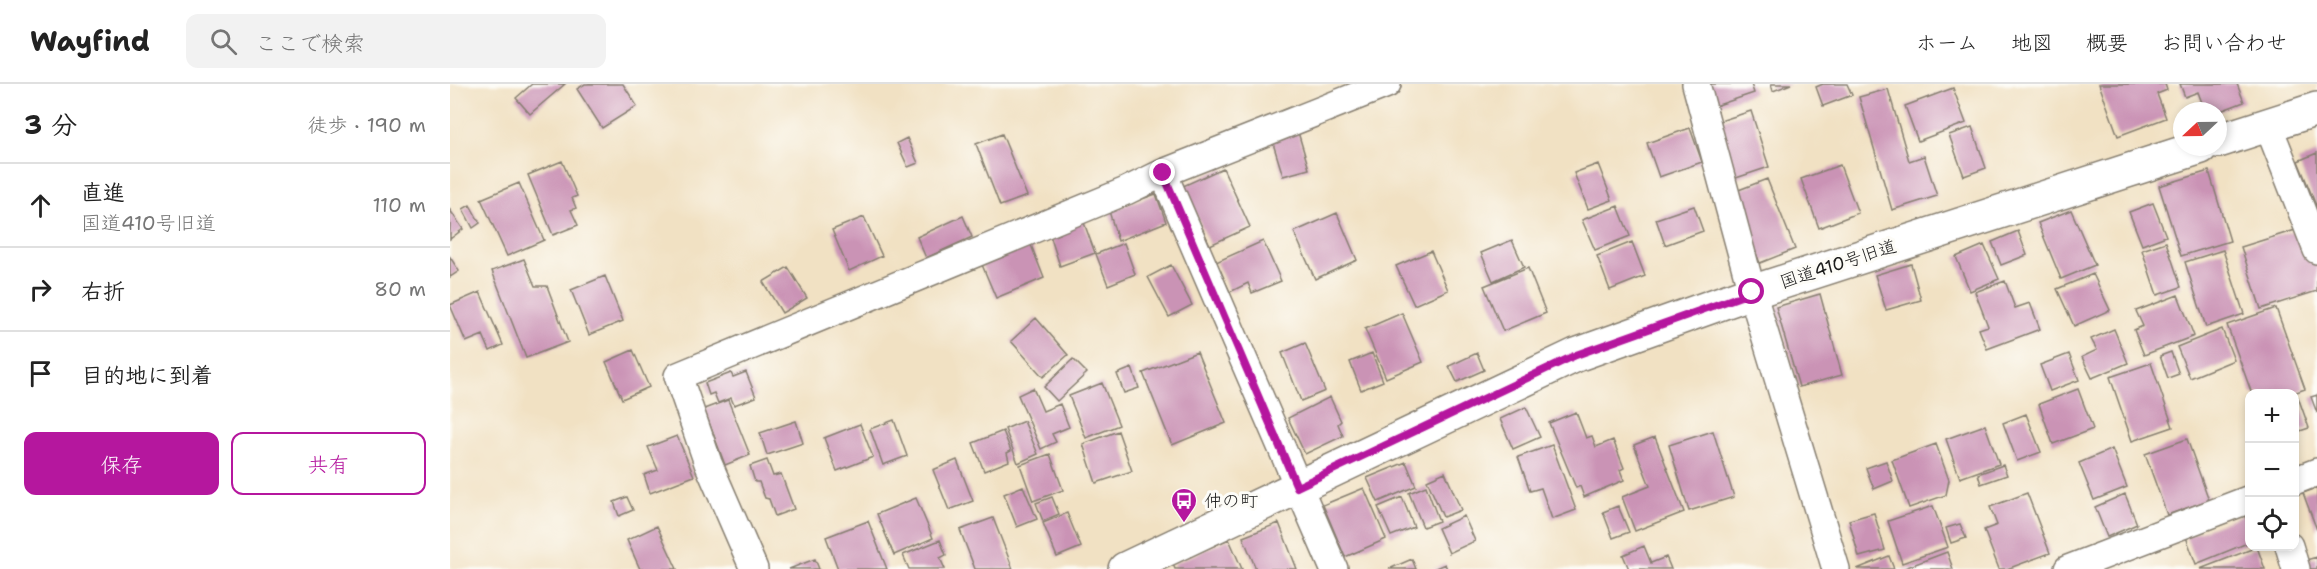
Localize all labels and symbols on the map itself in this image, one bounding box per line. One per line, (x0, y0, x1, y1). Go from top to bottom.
north arrow (2173, 102, 2227, 156)
route end (1149, 159, 1175, 185)
street label: 国道410号旧道 (1777, 234, 1899, 294)
route start (1738, 278, 1764, 304)
bus stop icon: 仲の町 (1169, 486, 1199, 524)
place label: 仲の町 (1204, 489, 1258, 513)

